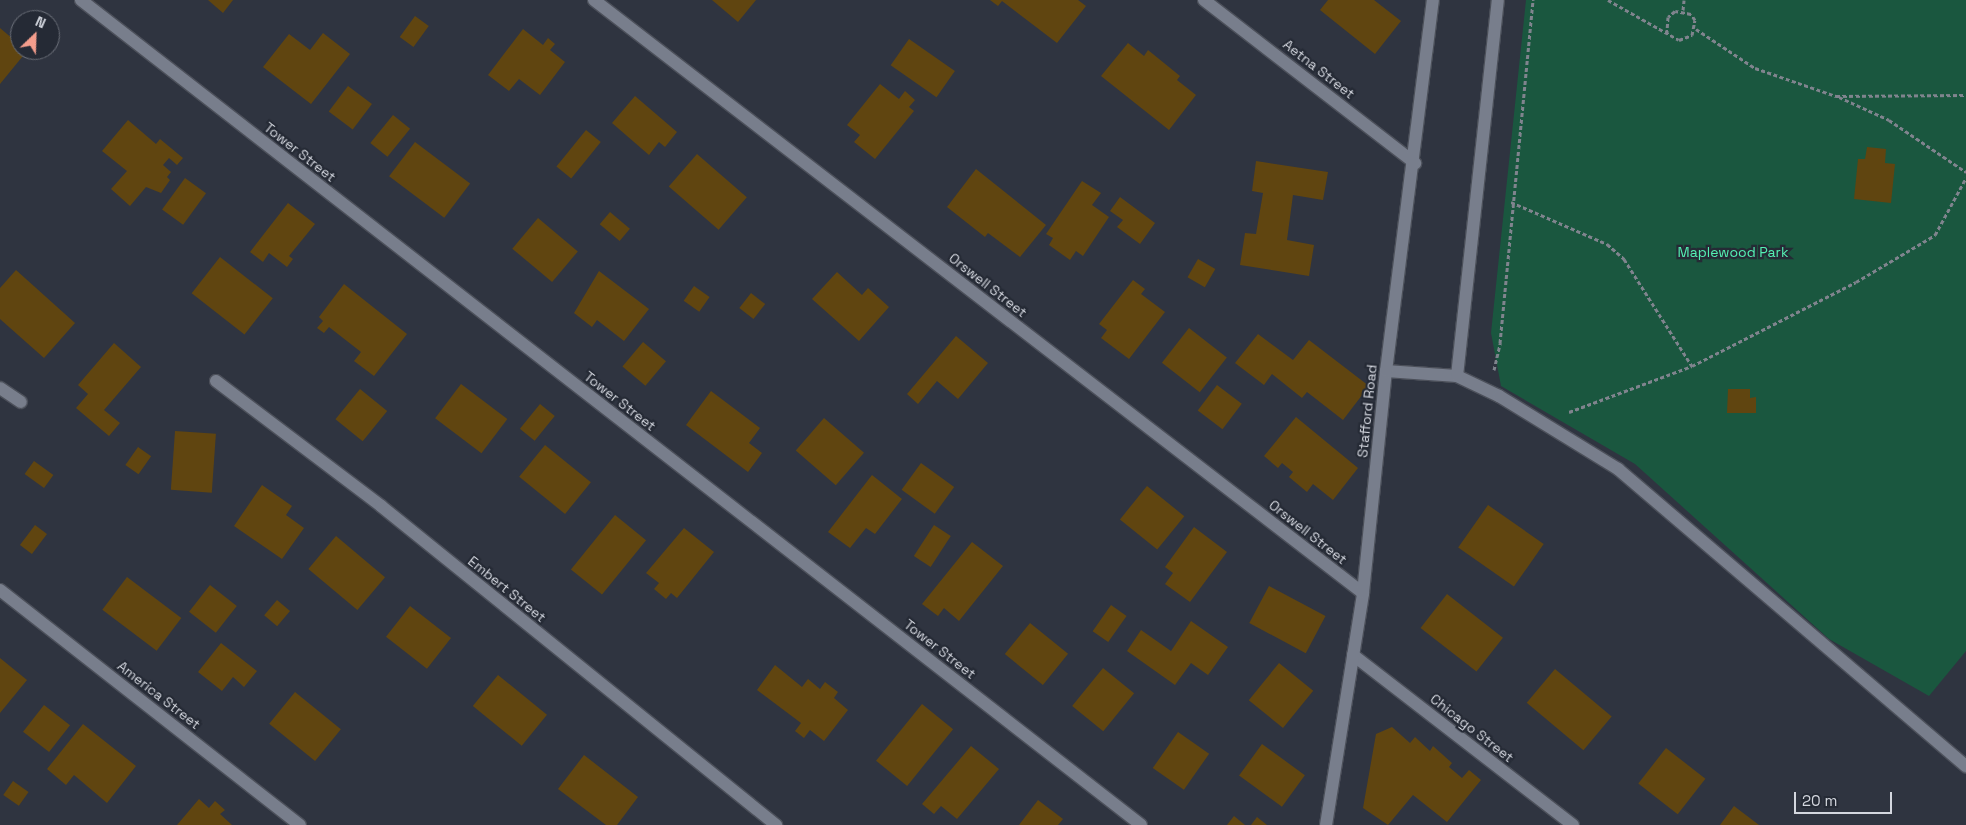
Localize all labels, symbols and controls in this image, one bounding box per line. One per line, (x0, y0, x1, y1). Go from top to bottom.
north arrow (10, 10, 60, 60)
text: N (33, 12, 49, 32)
street label: Aetna Street (1280, 36, 1358, 102)
street label: Tower Street (261, 119, 339, 185)
park label: Maplewood Park (1678, 244, 1788, 260)
street label: Orswell Street (946, 249, 1030, 321)
street label: Stafford Road (1354, 364, 1380, 458)
street label: Tower Street (581, 368, 659, 434)
street label: Orswell Street (1266, 496, 1350, 568)
street label: Embert Street (465, 552, 549, 626)
street label: Tower Street (901, 616, 979, 682)
street label: America Street (114, 657, 204, 733)
street label: Chicago Street (1427, 690, 1517, 766)
scale bar (1796, 782, 1894, 814)
text: 20 m (1802, 791, 1837, 810)

